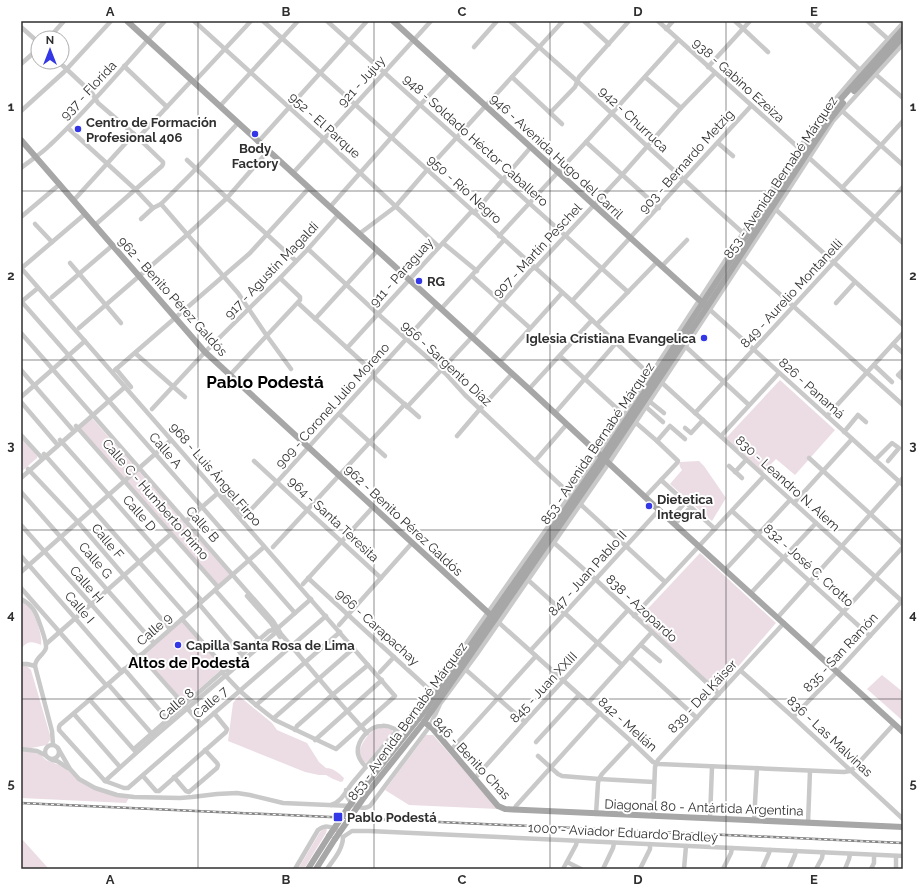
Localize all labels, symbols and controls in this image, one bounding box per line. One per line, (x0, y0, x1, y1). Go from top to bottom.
text: A (106, 4, 115, 19)
text: B (282, 4, 291, 19)
text: C (458, 4, 467, 19)
text: D (633, 4, 643, 19)
text: E (810, 4, 818, 19)
north arrow (30, 30, 70, 70)
text: N (46, 34, 54, 47)
street label: 938 - Gabino Ezeiza (690, 35, 788, 126)
street label: 921 - Jujuy (335, 53, 388, 110)
street label: 937 - Florida (57, 58, 119, 123)
street label: 948 - Soldado Héctor Caballero (400, 71, 551, 210)
street label: 942 - Churruca (596, 84, 671, 155)
street label: 952 - El Parque (286, 89, 364, 162)
street label: 946 - Avenida Hugo del Carril (487, 91, 626, 222)
street label: 853 - Avenida Bernabé Márquez (721, 93, 840, 261)
text: 1 (8, 99, 15, 114)
text: 1 (910, 99, 917, 114)
street label: 903 - Bernardo Metzig (636, 106, 737, 216)
place label: Centro de Formación Profesional 406 (86, 115, 217, 145)
marker: Centro de Formación Profesional 406 (73, 124, 83, 134)
marker: Body Factory (250, 129, 260, 139)
place label: Body Factory (232, 141, 278, 171)
street label: 950 - Río Negro (424, 152, 505, 227)
street label: 907 - Martín Peschel (490, 200, 585, 301)
street label: 917 - Agustín Magaldi (221, 219, 321, 322)
street label: 962 - Benito Pérez Galdós (115, 234, 230, 359)
street label: 911 - Paraguay (367, 235, 436, 310)
street label: 849 - Aurelio Montanelli (737, 236, 846, 351)
text: 2 (7, 268, 15, 283)
text: 2 (909, 268, 917, 283)
place label: RG (427, 274, 445, 289)
marker: RG (414, 276, 424, 286)
street label: 956 - Sargento Díaz (398, 318, 495, 409)
place label: Iglesia Cristiana Evangelica (526, 331, 697, 346)
marker: Iglesia Cristiana Evangelica (699, 333, 709, 343)
street label: 909 - Coronel Julio Moreno (272, 340, 393, 471)
street label: 826 - Panamá (776, 355, 848, 422)
street label: 853 - Avenida Bernabé Márquez (538, 359, 657, 527)
district label: Pablo Podestá (206, 372, 324, 392)
street label: 968 - Luis Ángel Firpo (167, 420, 265, 529)
street label: Calle A (146, 429, 185, 471)
street label: 830 - Leandro N. Alem (732, 433, 843, 534)
street label: Calle C - Humberto Primo (99, 436, 212, 563)
text: 3 (7, 438, 15, 453)
text: 3 (909, 438, 917, 453)
street label: 962 - Benito Pérez Galdós (342, 462, 466, 579)
street label: 964 - Santa Teresita (285, 474, 382, 565)
street label: Calle D (120, 492, 159, 535)
place label: Dietetica Integral (657, 492, 714, 522)
marker: Dietetica Integral (644, 501, 654, 511)
street label: Calle B (183, 503, 223, 546)
street label: Calle F (88, 521, 127, 562)
street label: 832 - José C. Crotto (760, 521, 857, 610)
street label: 847 - Juan Pablo II (545, 528, 630, 619)
street label: Calle G (76, 539, 116, 582)
street label: Calle H (67, 563, 107, 606)
street label: 838 - Azopardo (603, 571, 681, 645)
street label: 966 - Carapachay (333, 586, 422, 669)
street label: Calle I (62, 588, 98, 626)
text: 4 (7, 607, 15, 622)
text: 4 (909, 607, 917, 622)
street label: Calle 9 (134, 610, 175, 649)
street label: 835 - San Ramón (800, 610, 881, 695)
place label: Capilla Santa Rosa de Lima (186, 638, 355, 653)
street label: 853 - Avenida Bernabé Márquez (345, 639, 470, 803)
marker: Capilla Santa Rosa de Lima (173, 640, 183, 650)
street label: 845 - Juan XXIII (507, 649, 580, 726)
district label: Altos de Podestá (128, 654, 250, 672)
street label: 839 - Del Káiser (665, 656, 740, 736)
street label: Calle 7 (190, 683, 231, 721)
street label: Calle 8 (156, 685, 197, 724)
street label: 836 - Las Malvinas (784, 693, 875, 780)
street label: 842 - Melián (595, 694, 660, 755)
street label: 846 - Benito Chas (430, 714, 513, 802)
text: 5 (7, 776, 15, 791)
text: 5 (909, 776, 917, 791)
street label: Diagonal 80 - Antártida Argentina (604, 797, 804, 818)
place label: Pablo Podestá (347, 810, 437, 825)
marker: Pablo Podestá (332, 811, 344, 823)
street label: 1000 - Aviador Eduardo Bradley (528, 820, 718, 845)
text: A (106, 872, 115, 887)
text: B (282, 872, 291, 887)
text: C (458, 872, 467, 887)
text: D (633, 872, 643, 887)
text: E (810, 872, 818, 887)

